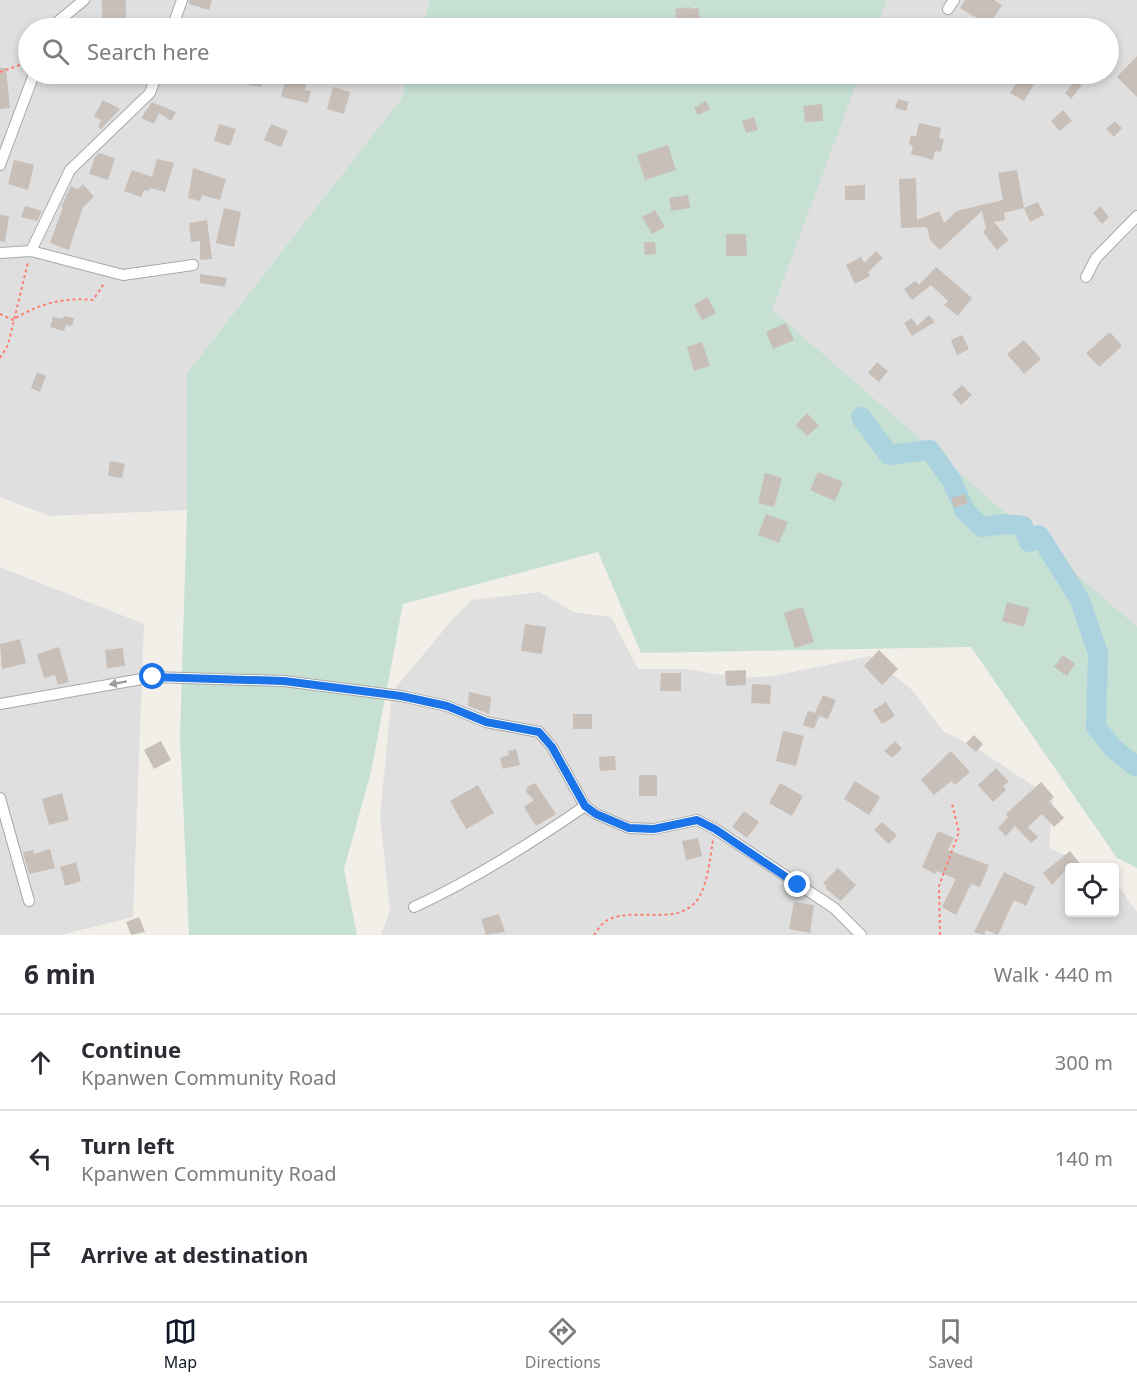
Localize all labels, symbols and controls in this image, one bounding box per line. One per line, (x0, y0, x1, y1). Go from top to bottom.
search box (18, 18, 1119, 84)
icon: search (39, 35, 72, 68)
text: Search here (87, 36, 209, 66)
route start (139, 663, 165, 689)
one-way arrow (108, 679, 127, 688)
map controls (1065, 863, 1119, 917)
button: locate (1065, 863, 1119, 917)
route end (784, 871, 810, 897)
text: 6 min (24, 956, 96, 992)
text: Walk · 440 m (994, 961, 1113, 988)
text: Continue (81, 1034, 181, 1064)
icon: ahead (24, 1046, 57, 1079)
text: 300 m (1055, 1049, 1113, 1076)
text: Kpanwen Community Road (81, 1064, 337, 1091)
text: Turn left (81, 1130, 175, 1160)
icon: left (24, 1142, 57, 1175)
text: 140 m (1055, 1145, 1113, 1172)
text: Kpanwen Community Road (81, 1160, 337, 1187)
icon: arrive (24, 1238, 57, 1271)
text: Arrive at destination (81, 1239, 308, 1269)
tab: Map (164, 1315, 197, 1373)
tab: Directions (525, 1315, 601, 1373)
tab: Saved (928, 1315, 973, 1373)

